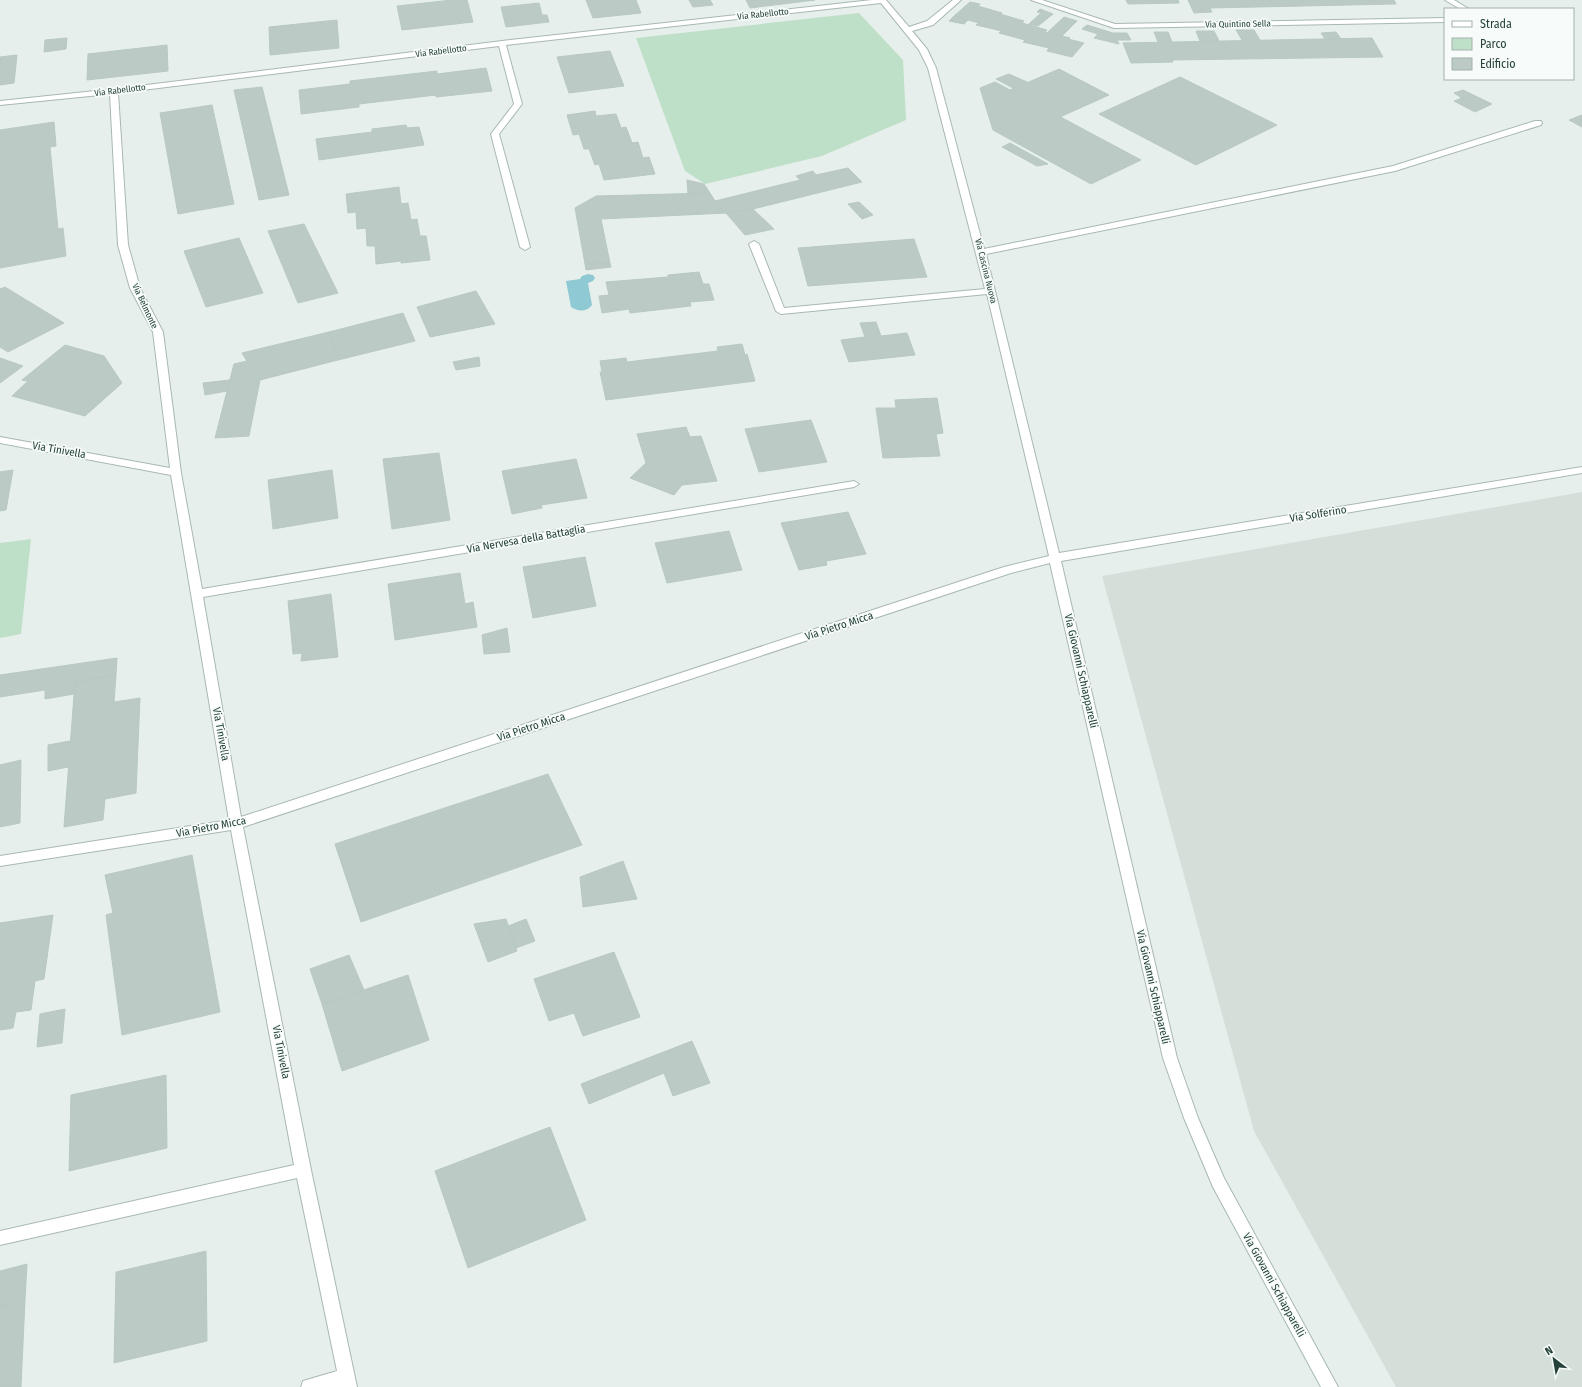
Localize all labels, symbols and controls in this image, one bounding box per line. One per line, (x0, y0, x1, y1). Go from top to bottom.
street label: Via Rabellotto (737, 6, 790, 22)
legend (1444, 8, 1574, 80)
text: Strada (1480, 17, 1512, 31)
street label: Via Quintino Sella (1205, 18, 1271, 30)
text: Parco (1480, 37, 1507, 51)
street label: Via Rabellotto (415, 43, 468, 59)
text: Edificio (1480, 57, 1516, 71)
street label: Via Rabellotto (94, 82, 147, 98)
street label: Via Cascina Nuova (973, 237, 999, 305)
street label: Via Belmonte (130, 282, 160, 331)
street label: Via Tinivella (31, 439, 87, 461)
street label: Via Solferino (1289, 503, 1348, 525)
street label: Via Nervesa della Battaglia (466, 522, 586, 556)
street label: Via Pietro Micca (803, 609, 875, 643)
street label: Via Giovanni Schiapparelli (1062, 613, 1101, 730)
street label: Via Tinivella (210, 706, 232, 762)
street label: Via Pietro Micca (495, 710, 567, 744)
street label: Via Pietro Micca (175, 814, 247, 840)
street label: Via Giovanni Schiapparelli (1134, 929, 1173, 1046)
street label: Via Tinivella (269, 1024, 293, 1080)
street label: Via Giovanni Schiapparelli (1240, 1231, 1308, 1339)
north arrow (1534, 1339, 1574, 1379)
text: N (1543, 1344, 1555, 1358)

